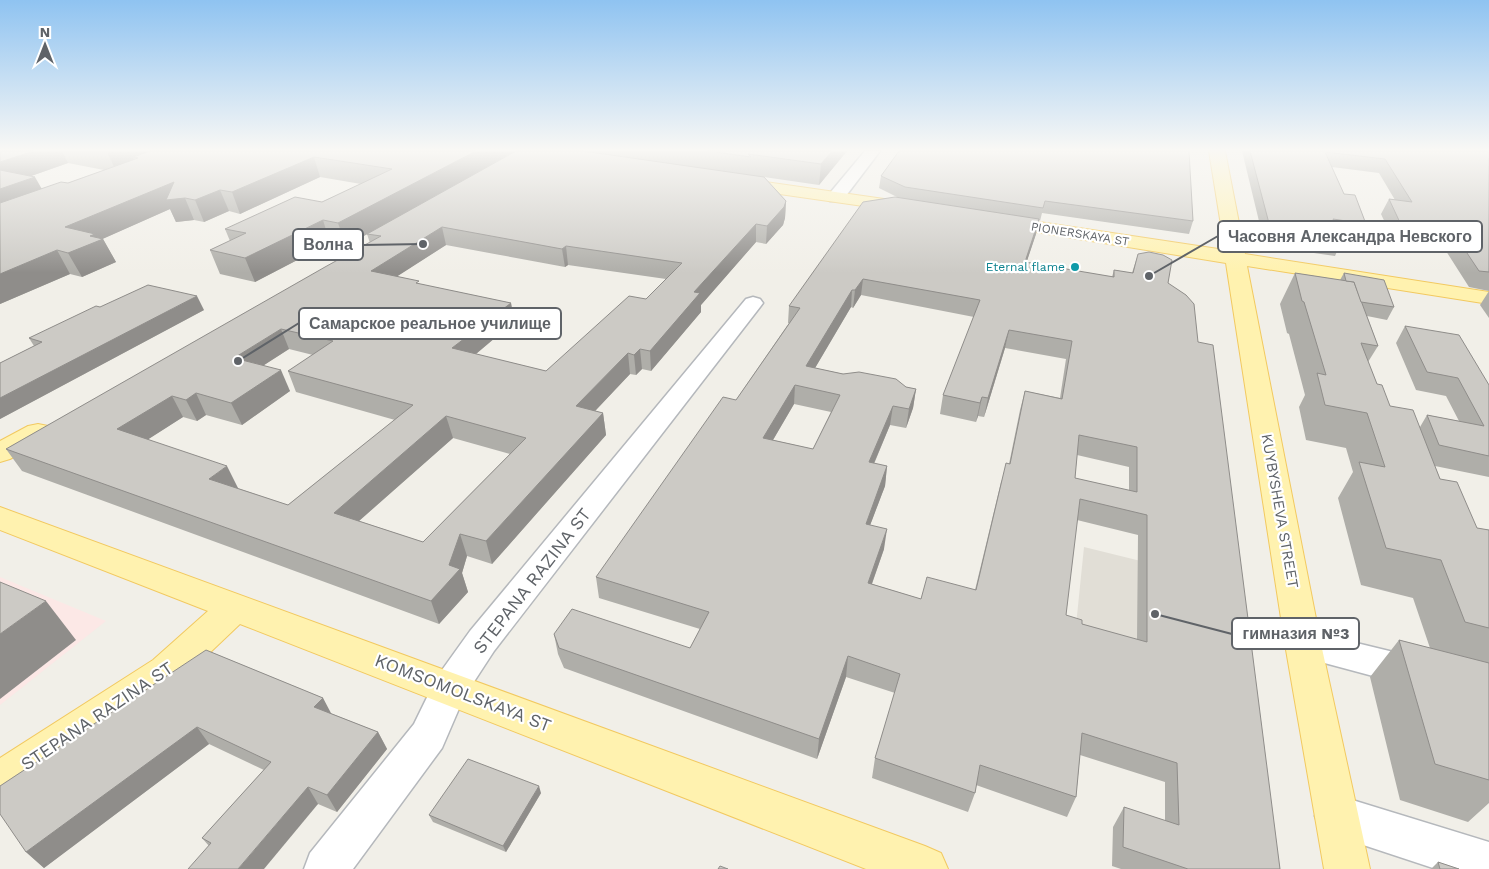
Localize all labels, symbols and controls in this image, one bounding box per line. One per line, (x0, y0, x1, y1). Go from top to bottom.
north arrow (20, 20, 70, 70)
text: N (40, 24, 50, 40)
street label: PIONERSKAYA ST (1030, 219, 1130, 249)
callout: Часовня Александра Невского (1218, 221, 1482, 252)
text: Часовня Александра Невского (1228, 227, 1472, 246)
callout: Волна (293, 229, 363, 260)
text: Волна (303, 235, 353, 254)
place label: Eternal flame (986, 260, 1065, 274)
marker: Eternal flame (1069, 261, 1081, 273)
callout: Самарское реальное училище (299, 308, 561, 339)
text: Самарское реальное училище (309, 314, 551, 333)
street label: KUYBYSHEVA STREET (1258, 432, 1302, 590)
street label: STEPANA RAZINA ST (468, 504, 595, 658)
callout: гимназия №3 (1232, 618, 1359, 649)
text: гимназия №3 (1243, 624, 1349, 643)
street label: KOMSOMOLSKAYA ST (372, 649, 554, 736)
street label: STEPANA RAZINA ST (17, 657, 177, 774)

